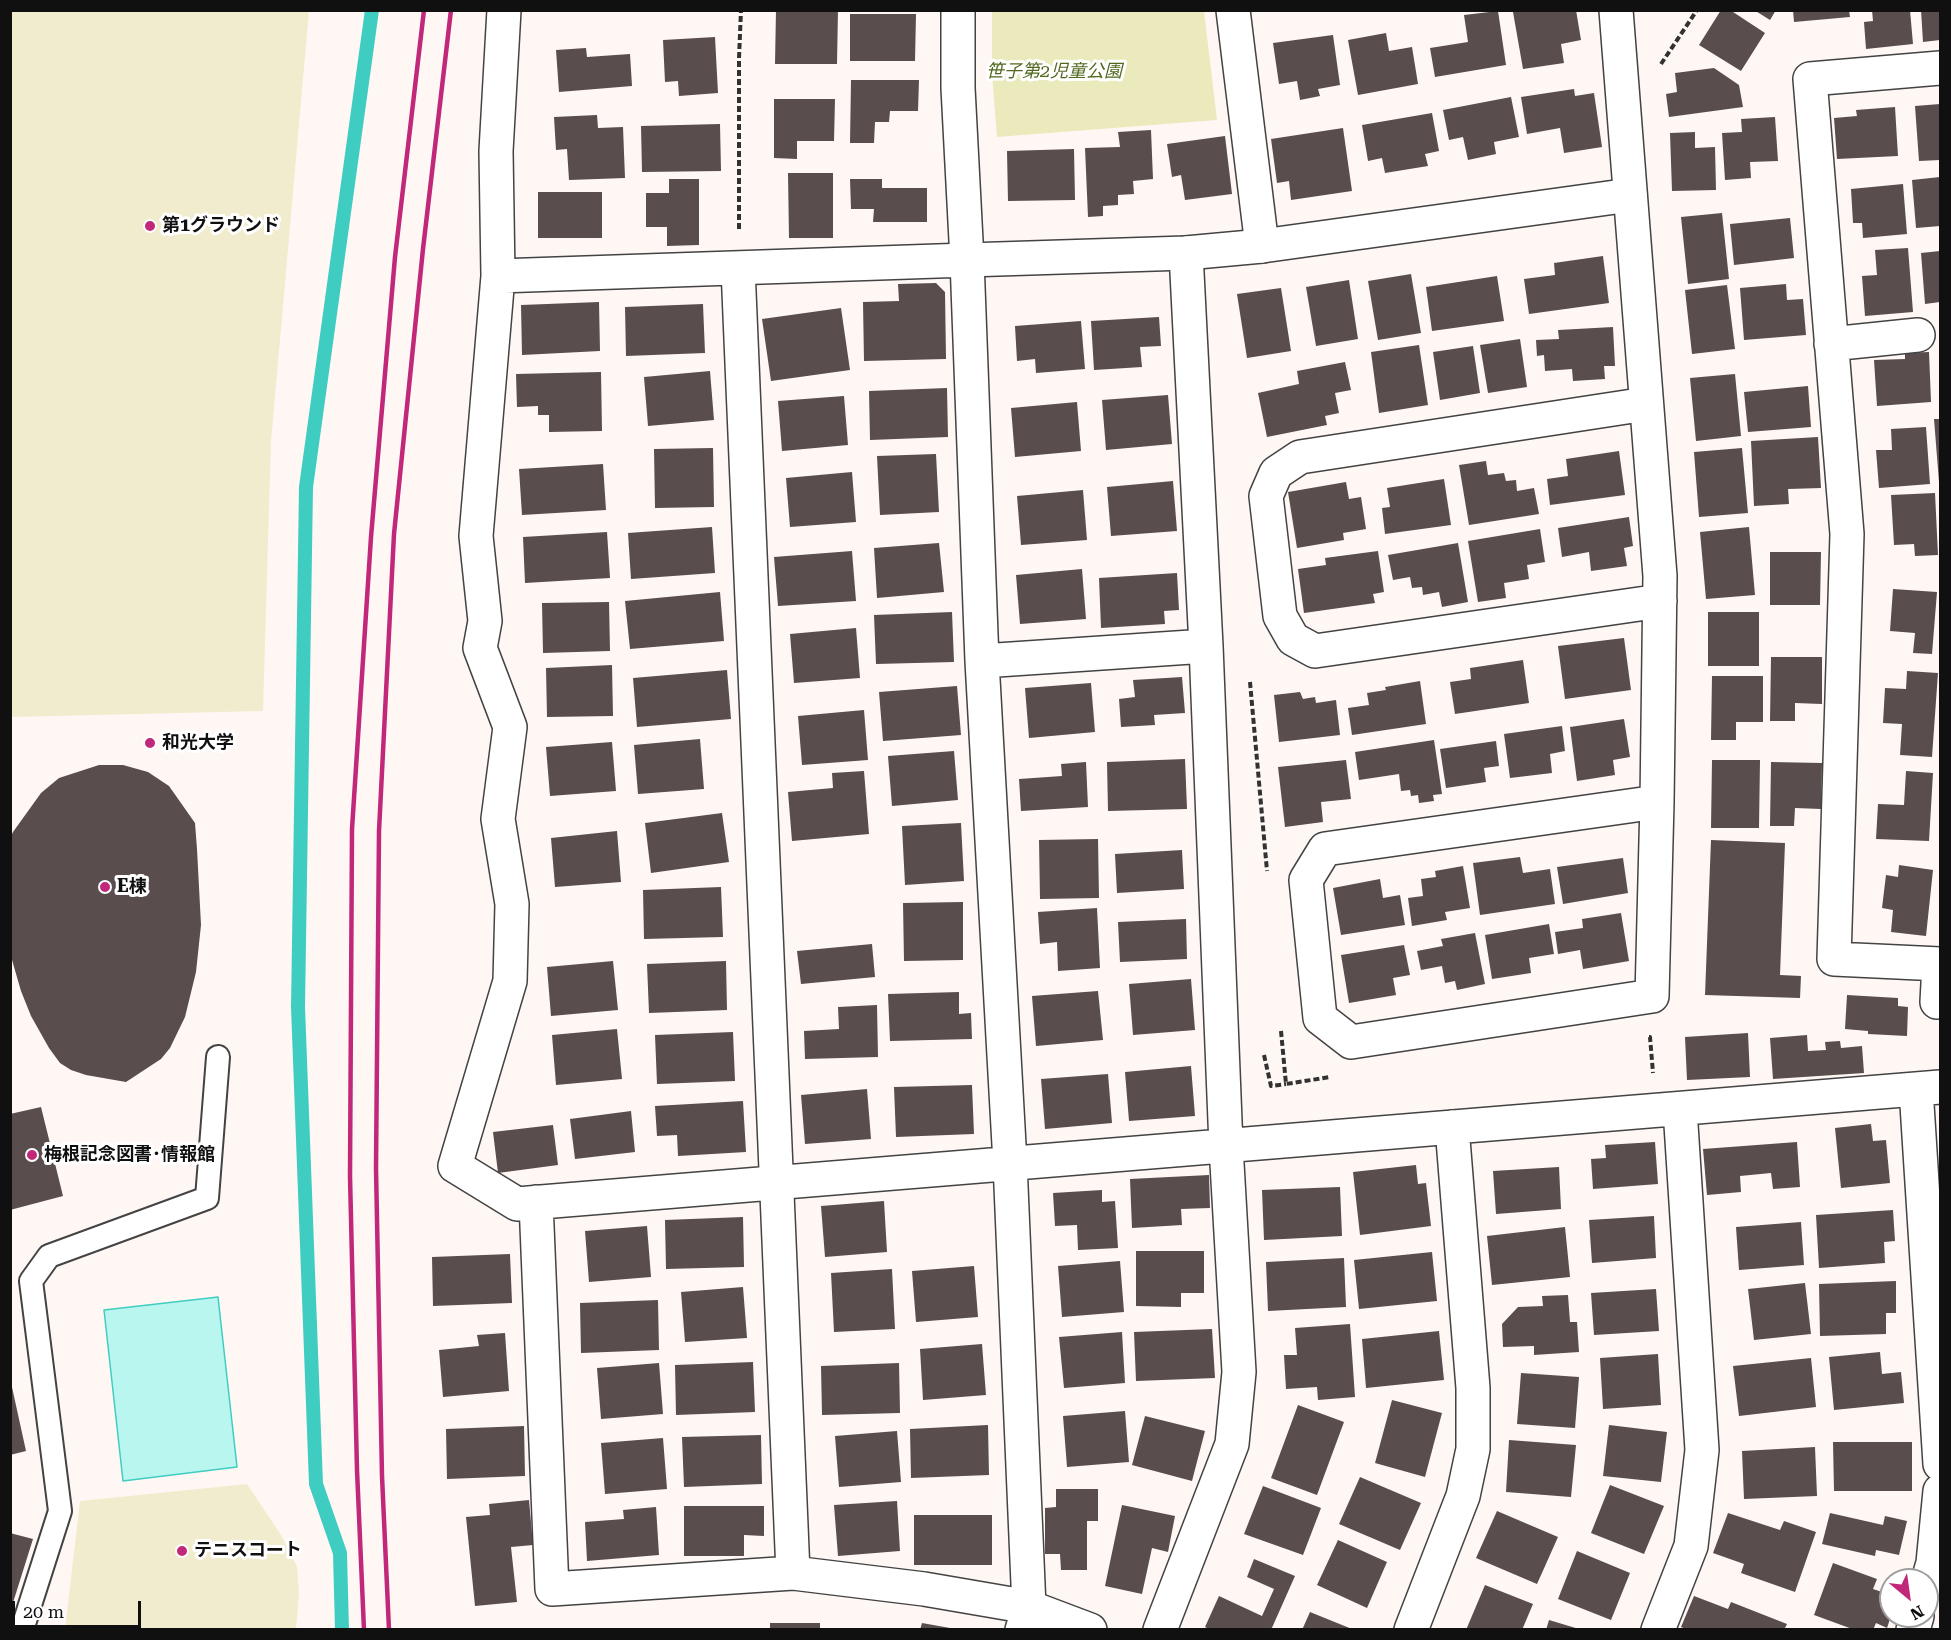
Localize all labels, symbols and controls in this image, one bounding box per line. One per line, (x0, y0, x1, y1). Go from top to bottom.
park label: 笹子第2児童公園 (986, 61, 1122, 83)
place label: 第1グラウンド (162, 215, 280, 237)
marker: 第1グラウンド (143, 219, 157, 233)
place label: 和光大学 (162, 732, 234, 754)
marker: 和光大学 (143, 736, 157, 750)
place label: E棟 (117, 876, 147, 898)
marker: E棟 (98, 880, 112, 894)
place label: 梅根記念図書･情報館 (44, 1144, 215, 1166)
marker: 梅根記念図書･情報館 (25, 1148, 39, 1162)
place label: テニスコート (194, 1540, 302, 1562)
marker: テニスコート (175, 1544, 189, 1558)
north arrow (1879, 1568, 1939, 1628)
scale bar (15, 1589, 144, 1627)
text: 20 m (23, 1601, 64, 1622)
text: N (1907, 1601, 1927, 1624)

